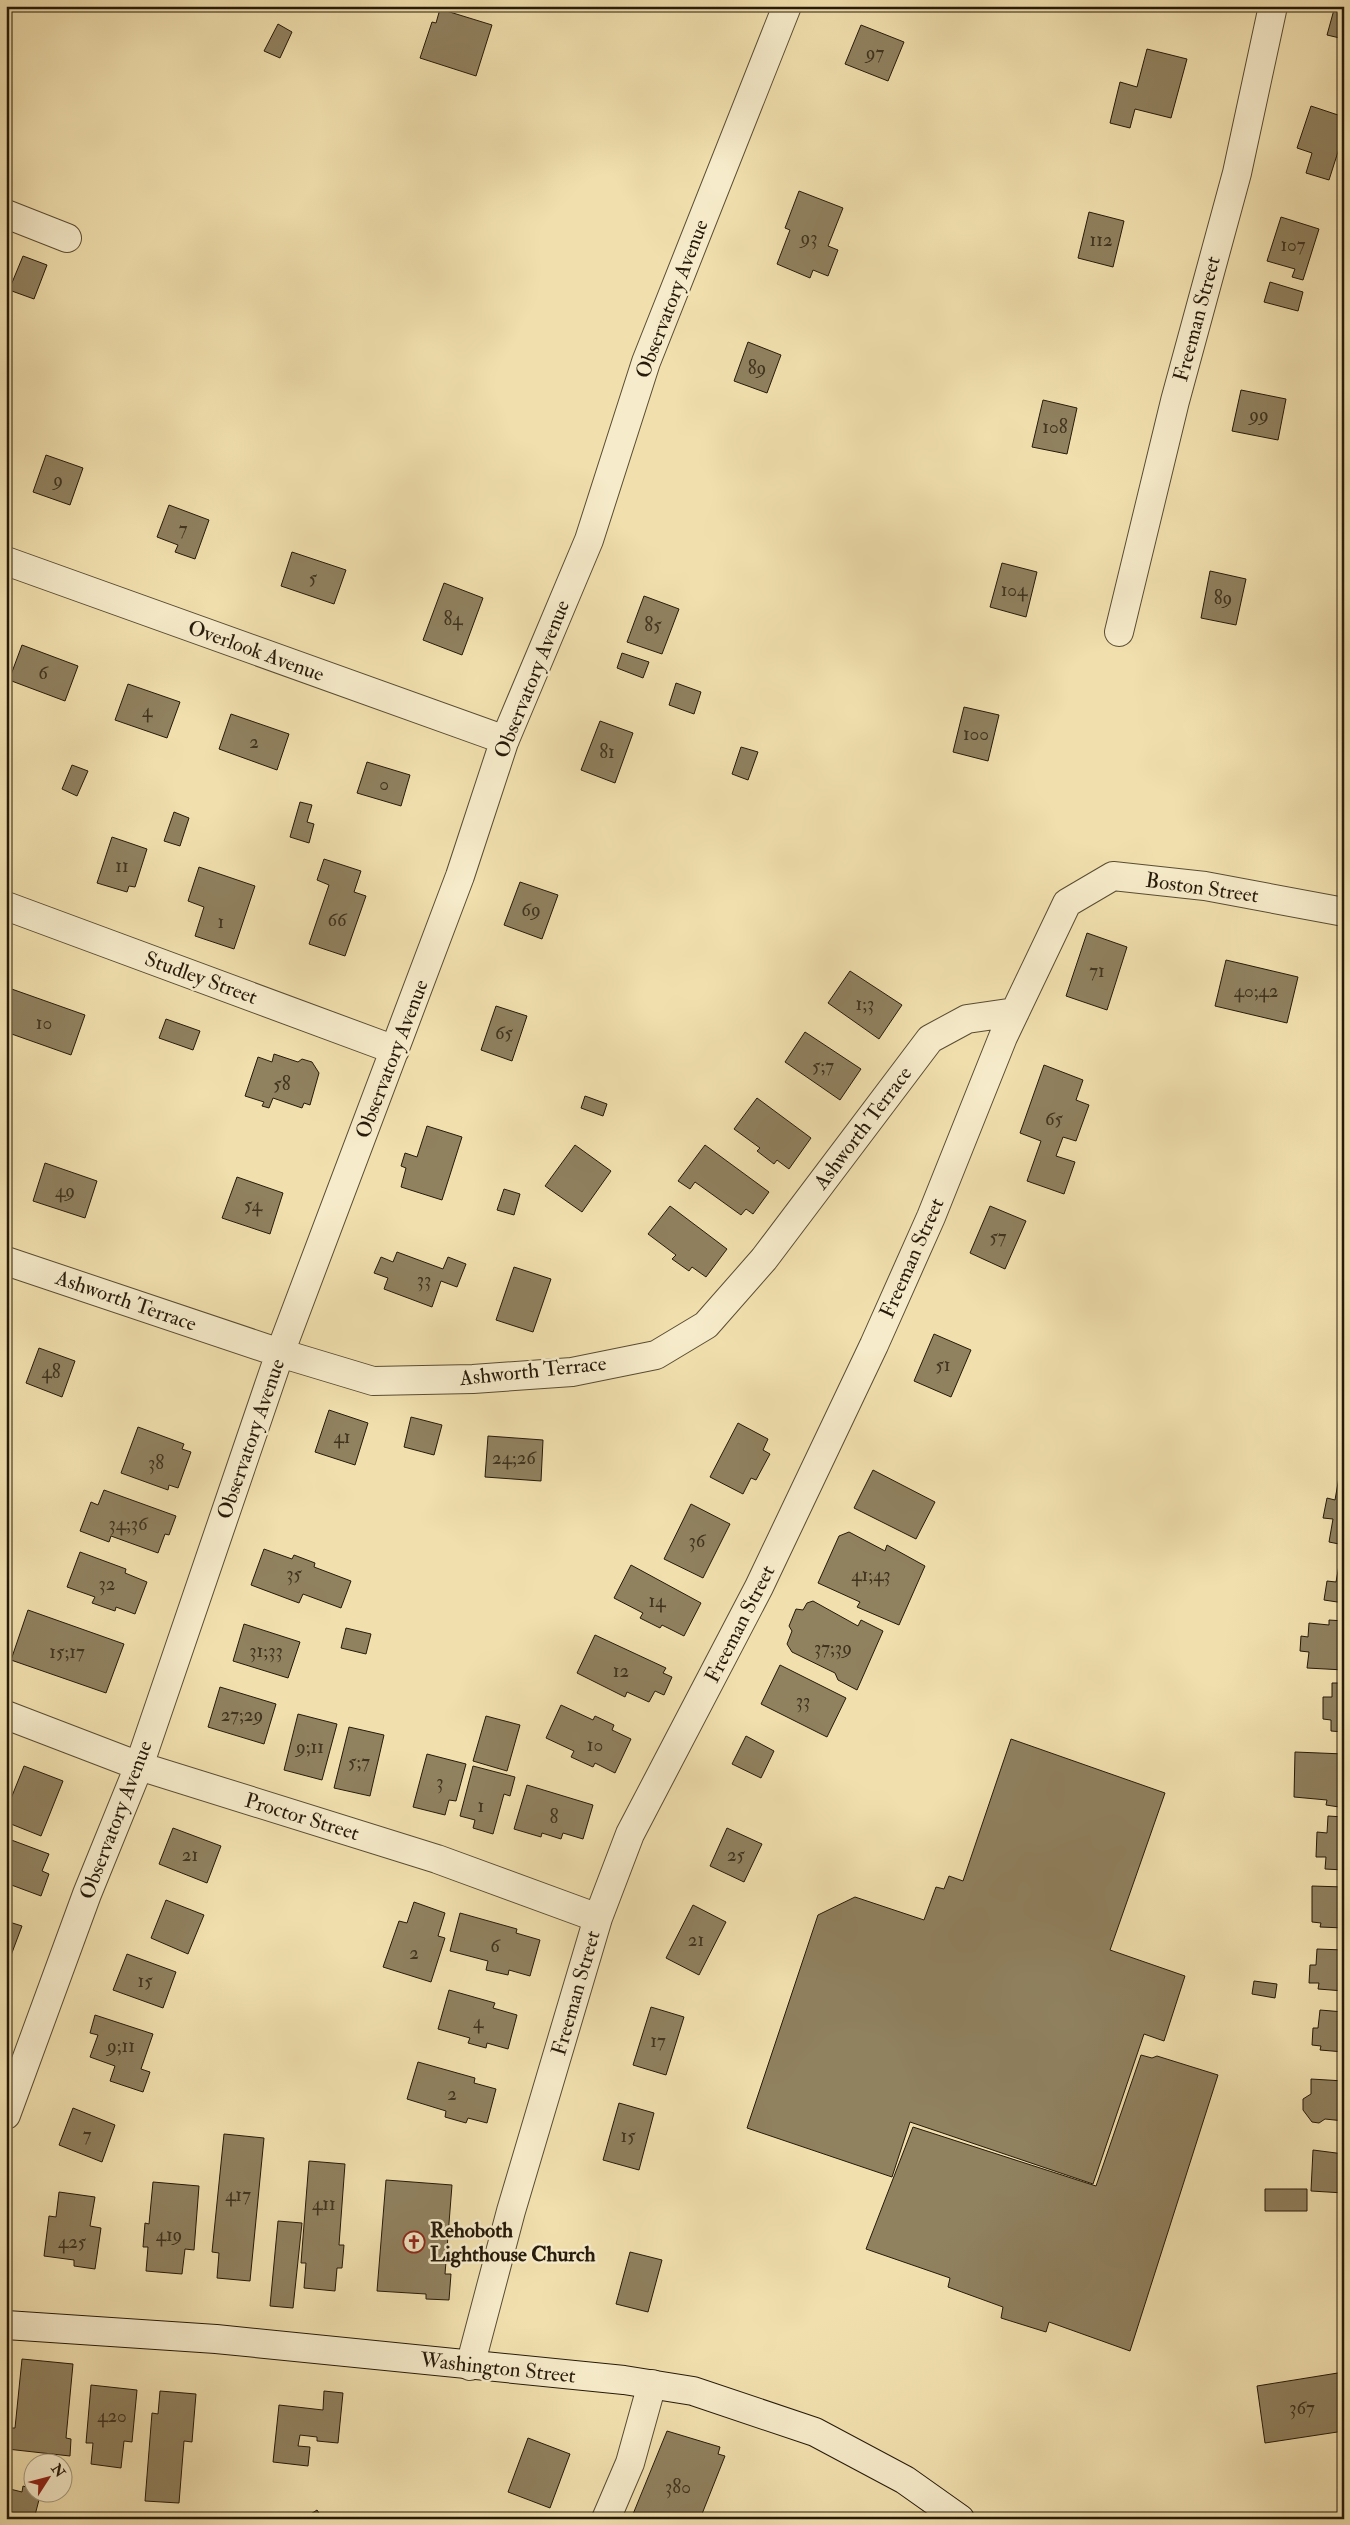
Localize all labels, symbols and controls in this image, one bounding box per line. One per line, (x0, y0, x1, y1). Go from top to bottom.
house number: 97 (864, 41, 885, 65)
street label: Observatory Avenue (629, 215, 715, 382)
house number: 93 (798, 226, 818, 250)
house number: 112 (1089, 228, 1113, 252)
house number: 107 (1280, 233, 1306, 257)
street label: Freeman Street (1167, 253, 1227, 385)
house number: 89 (748, 356, 766, 380)
house number: 99 (1247, 403, 1269, 427)
house number: 108 (1042, 415, 1068, 439)
house number: 9 (51, 468, 63, 492)
house number: 7 (179, 517, 188, 541)
house number: 5 (309, 566, 318, 590)
house number: 104 (1001, 578, 1028, 602)
house number: 89 (1214, 586, 1232, 610)
street label: Observatory Avenue (488, 596, 576, 762)
house number: 84 (443, 607, 463, 631)
house number: 85 (644, 613, 662, 637)
street label: Overlook Avenue (184, 614, 328, 688)
house number: 6 (38, 661, 49, 685)
house number: 4 (142, 699, 153, 723)
house number: 100 (963, 722, 989, 746)
house number: 2 (249, 730, 259, 754)
house number: 81 (599, 740, 615, 764)
house number: 0 (379, 772, 389, 796)
house number: 11 (115, 854, 129, 878)
street label: Boston Street (1144, 867, 1260, 909)
house number: 69 (521, 898, 541, 922)
house number: 66 (327, 908, 348, 932)
house number: 1 (218, 910, 224, 934)
street label: Studley Street (141, 945, 261, 1011)
house number: 71 (1089, 959, 1105, 983)
street label: Observatory Avenue (349, 975, 435, 1142)
house number: 40;42 (1234, 979, 1278, 1003)
house number: 1;3 (856, 992, 874, 1016)
house number: 10 (36, 1011, 52, 1035)
house number: 65 (495, 1021, 514, 1045)
house number: 5;7 (812, 1054, 834, 1078)
street label: Ashworth Terrace (807, 1061, 918, 1196)
house number: 58 (273, 1072, 291, 1096)
house number: 65 (1045, 1107, 1064, 1131)
house number: 49 (55, 1179, 75, 1203)
house number: 54 (244, 1193, 263, 1217)
street label: Freeman Street (873, 1194, 951, 1322)
house number: 57 (989, 1225, 1007, 1249)
street label: Ashworth Terrace (51, 1264, 200, 1338)
house number: 33 (417, 1268, 431, 1292)
street label: Ashworth Terrace (457, 1350, 608, 1392)
house number: 51 (935, 1353, 951, 1377)
street label: Observatory Avenue (211, 1355, 291, 1523)
house number: 48 (41, 1360, 61, 1384)
house number: 41 (333, 1425, 351, 1449)
house number: 24;26 (492, 1446, 537, 1470)
house number: 38 (148, 1451, 164, 1475)
house number: 34;36 (108, 1512, 149, 1536)
house number: 36 (689, 1529, 707, 1553)
street label: Freeman Street (699, 1560, 781, 1687)
house number: 35 (286, 1562, 302, 1586)
house number: 41;43 (851, 1563, 891, 1587)
house number: 32 (99, 1572, 115, 1596)
house number: 14 (648, 1589, 666, 1613)
house number: 37;39 (814, 1636, 852, 1660)
house number: 31;33 (249, 1639, 283, 1663)
house number: 15;17 (49, 1640, 85, 1664)
house number: 12 (613, 1659, 629, 1683)
house number: 33 (796, 1689, 810, 1713)
house number: 27;29 (221, 1703, 263, 1727)
house number: 10 (587, 1733, 603, 1757)
house number: 9;11 (294, 1735, 324, 1759)
street label: Observatory Avenue (73, 1736, 159, 1903)
house number: 5;7 (348, 1750, 370, 1774)
house number: 3 (436, 1770, 444, 1794)
street label: Proctor Street (242, 1787, 363, 1847)
house number: 1 (478, 1794, 484, 1818)
house number: 8 (550, 1805, 559, 1829)
house number: 21 (182, 1843, 198, 1867)
house number: 25 (727, 1843, 746, 1867)
street label: Freeman Street (545, 1927, 607, 2059)
house number: 21 (688, 1928, 704, 1952)
house number: 6 (490, 1934, 501, 1958)
house number: 2 (409, 1941, 419, 1965)
house number: 15 (137, 1969, 153, 1993)
house number: 4 (473, 2010, 484, 2034)
house number: 17 (650, 2029, 666, 2053)
house number: 9;11 (105, 2034, 135, 2058)
house number: 2 (447, 2082, 457, 2106)
house number: 7 (83, 2123, 92, 2147)
house number: 15 (620, 2124, 636, 2148)
house number: 417 (225, 2183, 251, 2207)
house number: 411 (312, 2192, 336, 2216)
place label: Rehoboth Lighthouse Church (430, 2217, 596, 2268)
house number: 419 (156, 2223, 182, 2247)
house number: 425 (58, 2230, 87, 2254)
church icon: Rehoboth Lighthouse Church (402, 2230, 426, 2254)
street label: Washington Street (418, 2346, 577, 2390)
house number: 367 (1289, 2396, 1315, 2420)
house number: 420 (97, 2404, 127, 2428)
north arrow (22, 2452, 72, 2502)
text: N (47, 2460, 69, 2481)
house number: 380 (665, 2475, 691, 2499)

